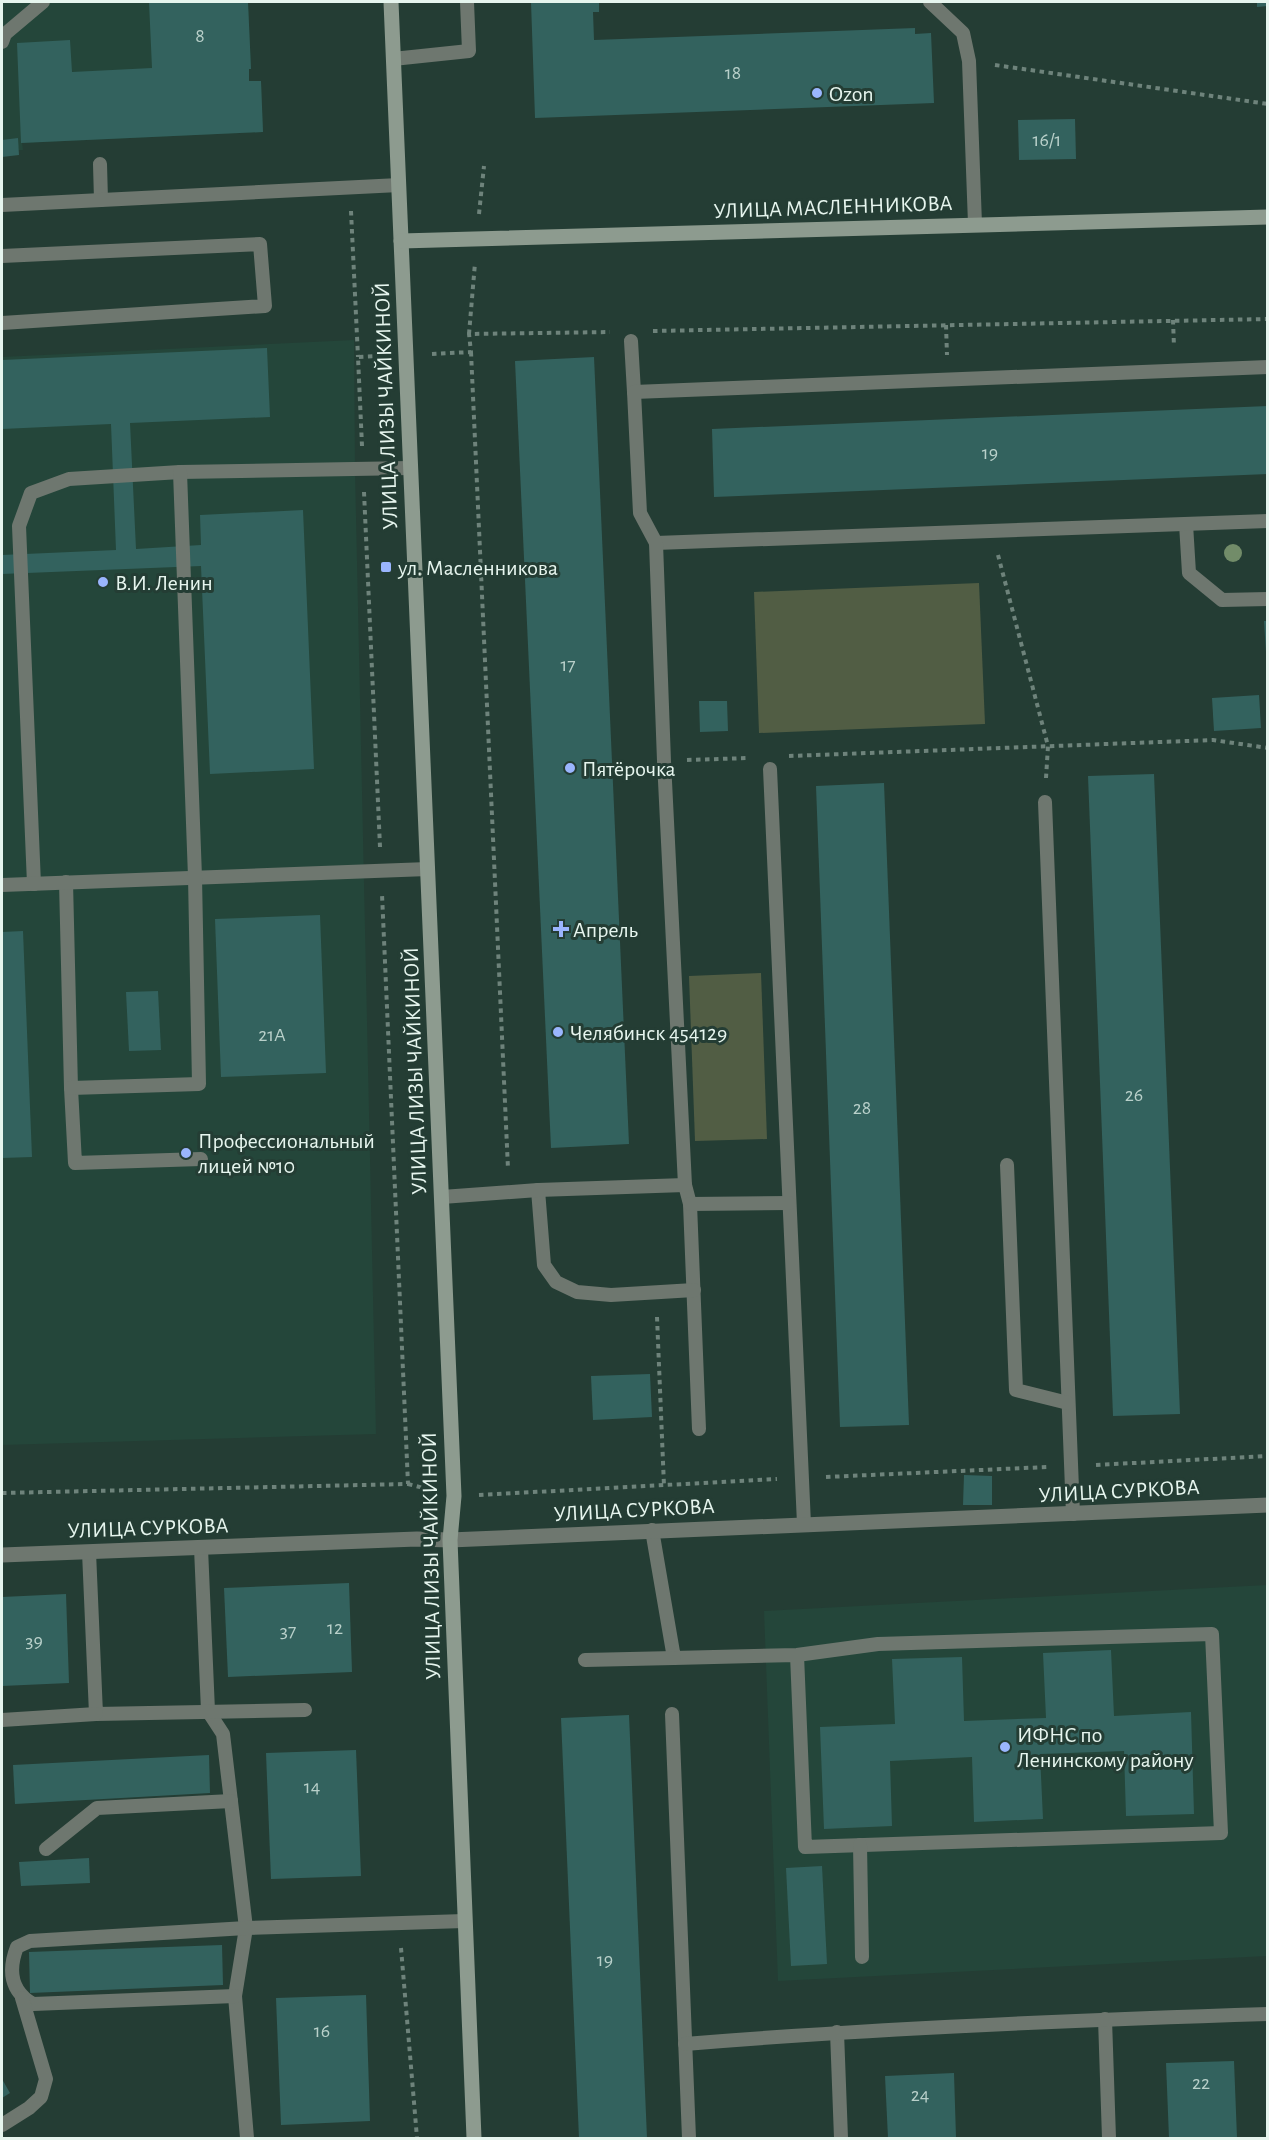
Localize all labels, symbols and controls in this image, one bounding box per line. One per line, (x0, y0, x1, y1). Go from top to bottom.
house number: 8 (195, 26, 205, 46)
house number: 18 (725, 63, 741, 83)
place label: Ozon (829, 83, 874, 105)
marker: Ozon (810, 86, 824, 100)
house number: 16/1 (1033, 130, 1061, 150)
street label: УЛИЦА МАСЛЕННИКОВА (713, 192, 953, 222)
street label: УЛИЦА ЛИЗЫ ЧАЙКИНОЙ (371, 282, 401, 530)
house number: 19 (982, 443, 998, 463)
place label: ул. Масленникова (397, 557, 558, 579)
marker: ул. Масленникова (379, 560, 393, 574)
place label: В.И. Ленин (115, 572, 213, 594)
marker: В.И. Ленин (96, 575, 110, 589)
house number: 17 (560, 655, 576, 675)
place label: Пятёрочка (582, 758, 676, 780)
marker: Пятёрочка (563, 761, 577, 775)
place label: Апрель (573, 919, 639, 941)
marker: Апрель (554, 922, 568, 936)
street label: УЛИЦА ЛИЗЫ ЧАЙКИНОЙ (400, 947, 430, 1195)
place label: Челябинск 454129 (570, 1022, 727, 1044)
house number: 21А (258, 1025, 286, 1045)
marker: Челябинск 454129 (551, 1025, 565, 1039)
house number: 26 (1125, 1085, 1143, 1105)
house number: 28 (853, 1098, 871, 1118)
place label: Профессиональный лицей №10 (198, 1130, 375, 1177)
marker: Профессиональный лицей №10 (179, 1146, 193, 1160)
street label: УЛИЦА ЛИЗЫ ЧАЙКИНОЙ (418, 1432, 444, 1680)
street label: УЛИЦА СУРКОВА (1038, 1476, 1200, 1506)
street label: УЛИЦА СУРКОВА (553, 1495, 715, 1525)
street label: УЛИЦА СУРКОВА (67, 1514, 229, 1542)
house number: 12 (327, 1618, 343, 1638)
house number: 37 (280, 1621, 296, 1641)
house number: 39 (25, 1631, 43, 1651)
place label: ИФНС по Ленинскому району (1017, 1724, 1194, 1771)
marker: ИФНС по Ленинскому району (998, 1740, 1012, 1754)
house number: 14 (304, 1777, 320, 1797)
house number: 19 (597, 1950, 613, 1970)
house number: 16 (314, 2021, 330, 2041)
house number: 22 (1192, 2073, 1210, 2093)
house number: 24 (911, 2085, 929, 2105)

